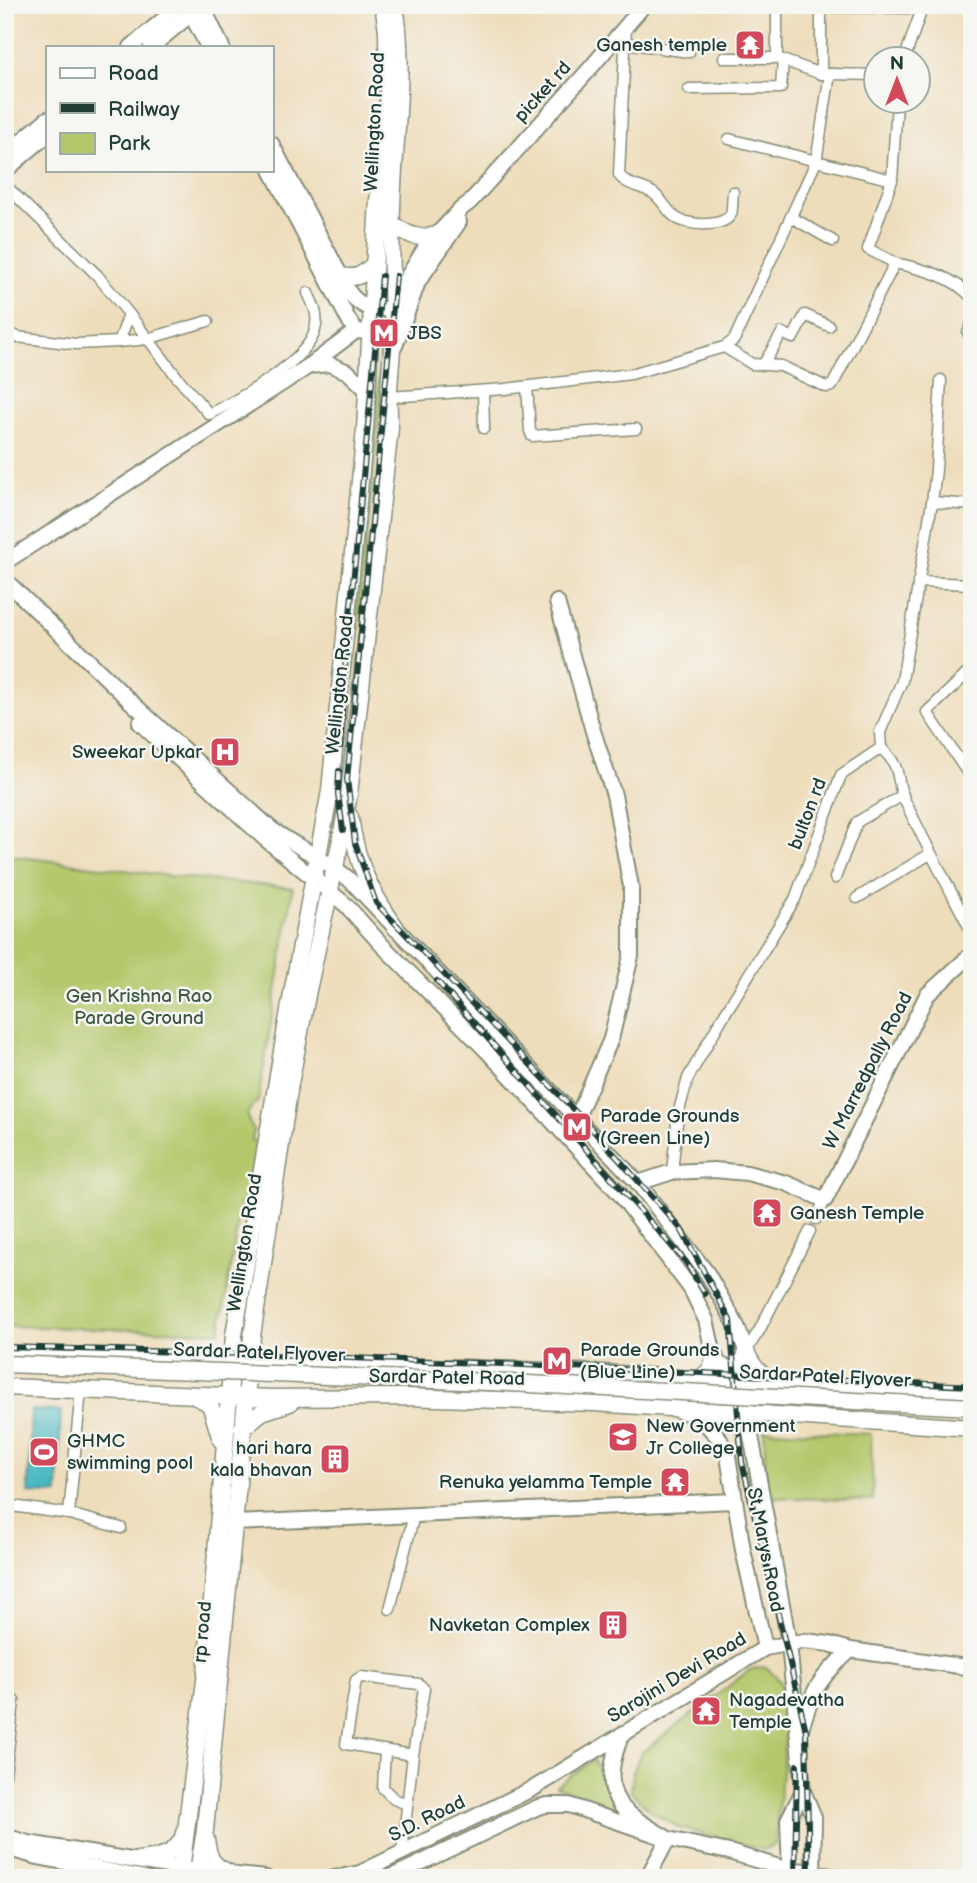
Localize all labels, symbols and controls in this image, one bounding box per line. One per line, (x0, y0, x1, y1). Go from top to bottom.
temple icon: Ganesh temple (733, 28, 767, 62)
place label: Ganesh temple (596, 34, 727, 57)
legend (46, 46, 273, 172)
north arrow (862, 46, 932, 116)
street label: Wellington Road (360, 52, 390, 192)
text: N (890, 53, 904, 76)
street label: picket rd (510, 57, 576, 127)
text: Road (108, 61, 159, 86)
text: Railway (108, 97, 180, 122)
text: Park (108, 131, 151, 156)
metro station icon: JBS (367, 316, 401, 350)
place label: JBS (407, 322, 442, 345)
street label: Wellington Road (321, 614, 359, 756)
hospital icon: Sweekar Upkar (208, 735, 242, 769)
place label: Sweekar Upkar (72, 741, 203, 764)
street label: bulton rd (784, 775, 832, 853)
park label: Gen Krishna Rao Parade Ground (66, 985, 212, 1030)
street label: W Marredpally Road (818, 988, 918, 1154)
place label: Parade Grounds (Green Line) (600, 1105, 739, 1150)
metro station icon: Parade Grounds (Green Line) (560, 1110, 594, 1144)
street label: Wellington Road (223, 1172, 267, 1314)
temple icon: Ganesh Temple (750, 1196, 784, 1230)
place label: Ganesh Temple (790, 1202, 924, 1225)
street label: Sardar Patel Flyover (173, 1339, 346, 1368)
place label: Parade Grounds (Blue Line) (580, 1339, 719, 1384)
metro station icon: Parade Grounds (Blue Line) (540, 1344, 574, 1378)
street label: Sardar Patel Flyover (739, 1361, 912, 1393)
street label: Sardar Patel Road (369, 1365, 525, 1391)
place label: New Government Jr College (646, 1415, 796, 1460)
school or university icon: New Government Jr College (606, 1420, 640, 1454)
place label: GHMC swimming pool (67, 1430, 193, 1475)
sports icon: GHMC swimming pool (27, 1435, 61, 1469)
place label: hari hara kala bhavan (210, 1437, 312, 1482)
building icon: hari hara kala bhavan (318, 1442, 352, 1476)
temple icon: Renuka yelamma Temple (658, 1465, 692, 1499)
place label: Renuka yelamma Temple (439, 1471, 652, 1494)
street label: St Marys Road (742, 1486, 788, 1614)
street label: rp road (189, 1600, 217, 1664)
building icon: Navketan Complex (596, 1608, 630, 1642)
place label: Navketan Complex (429, 1614, 590, 1637)
street label: Sarojini Devi Road (603, 1628, 751, 1728)
place label: Nagadevatha Temple (729, 1689, 845, 1734)
temple icon: Nagadevatha Temple (689, 1694, 723, 1728)
street label: S.D. Road (385, 1791, 469, 1847)

